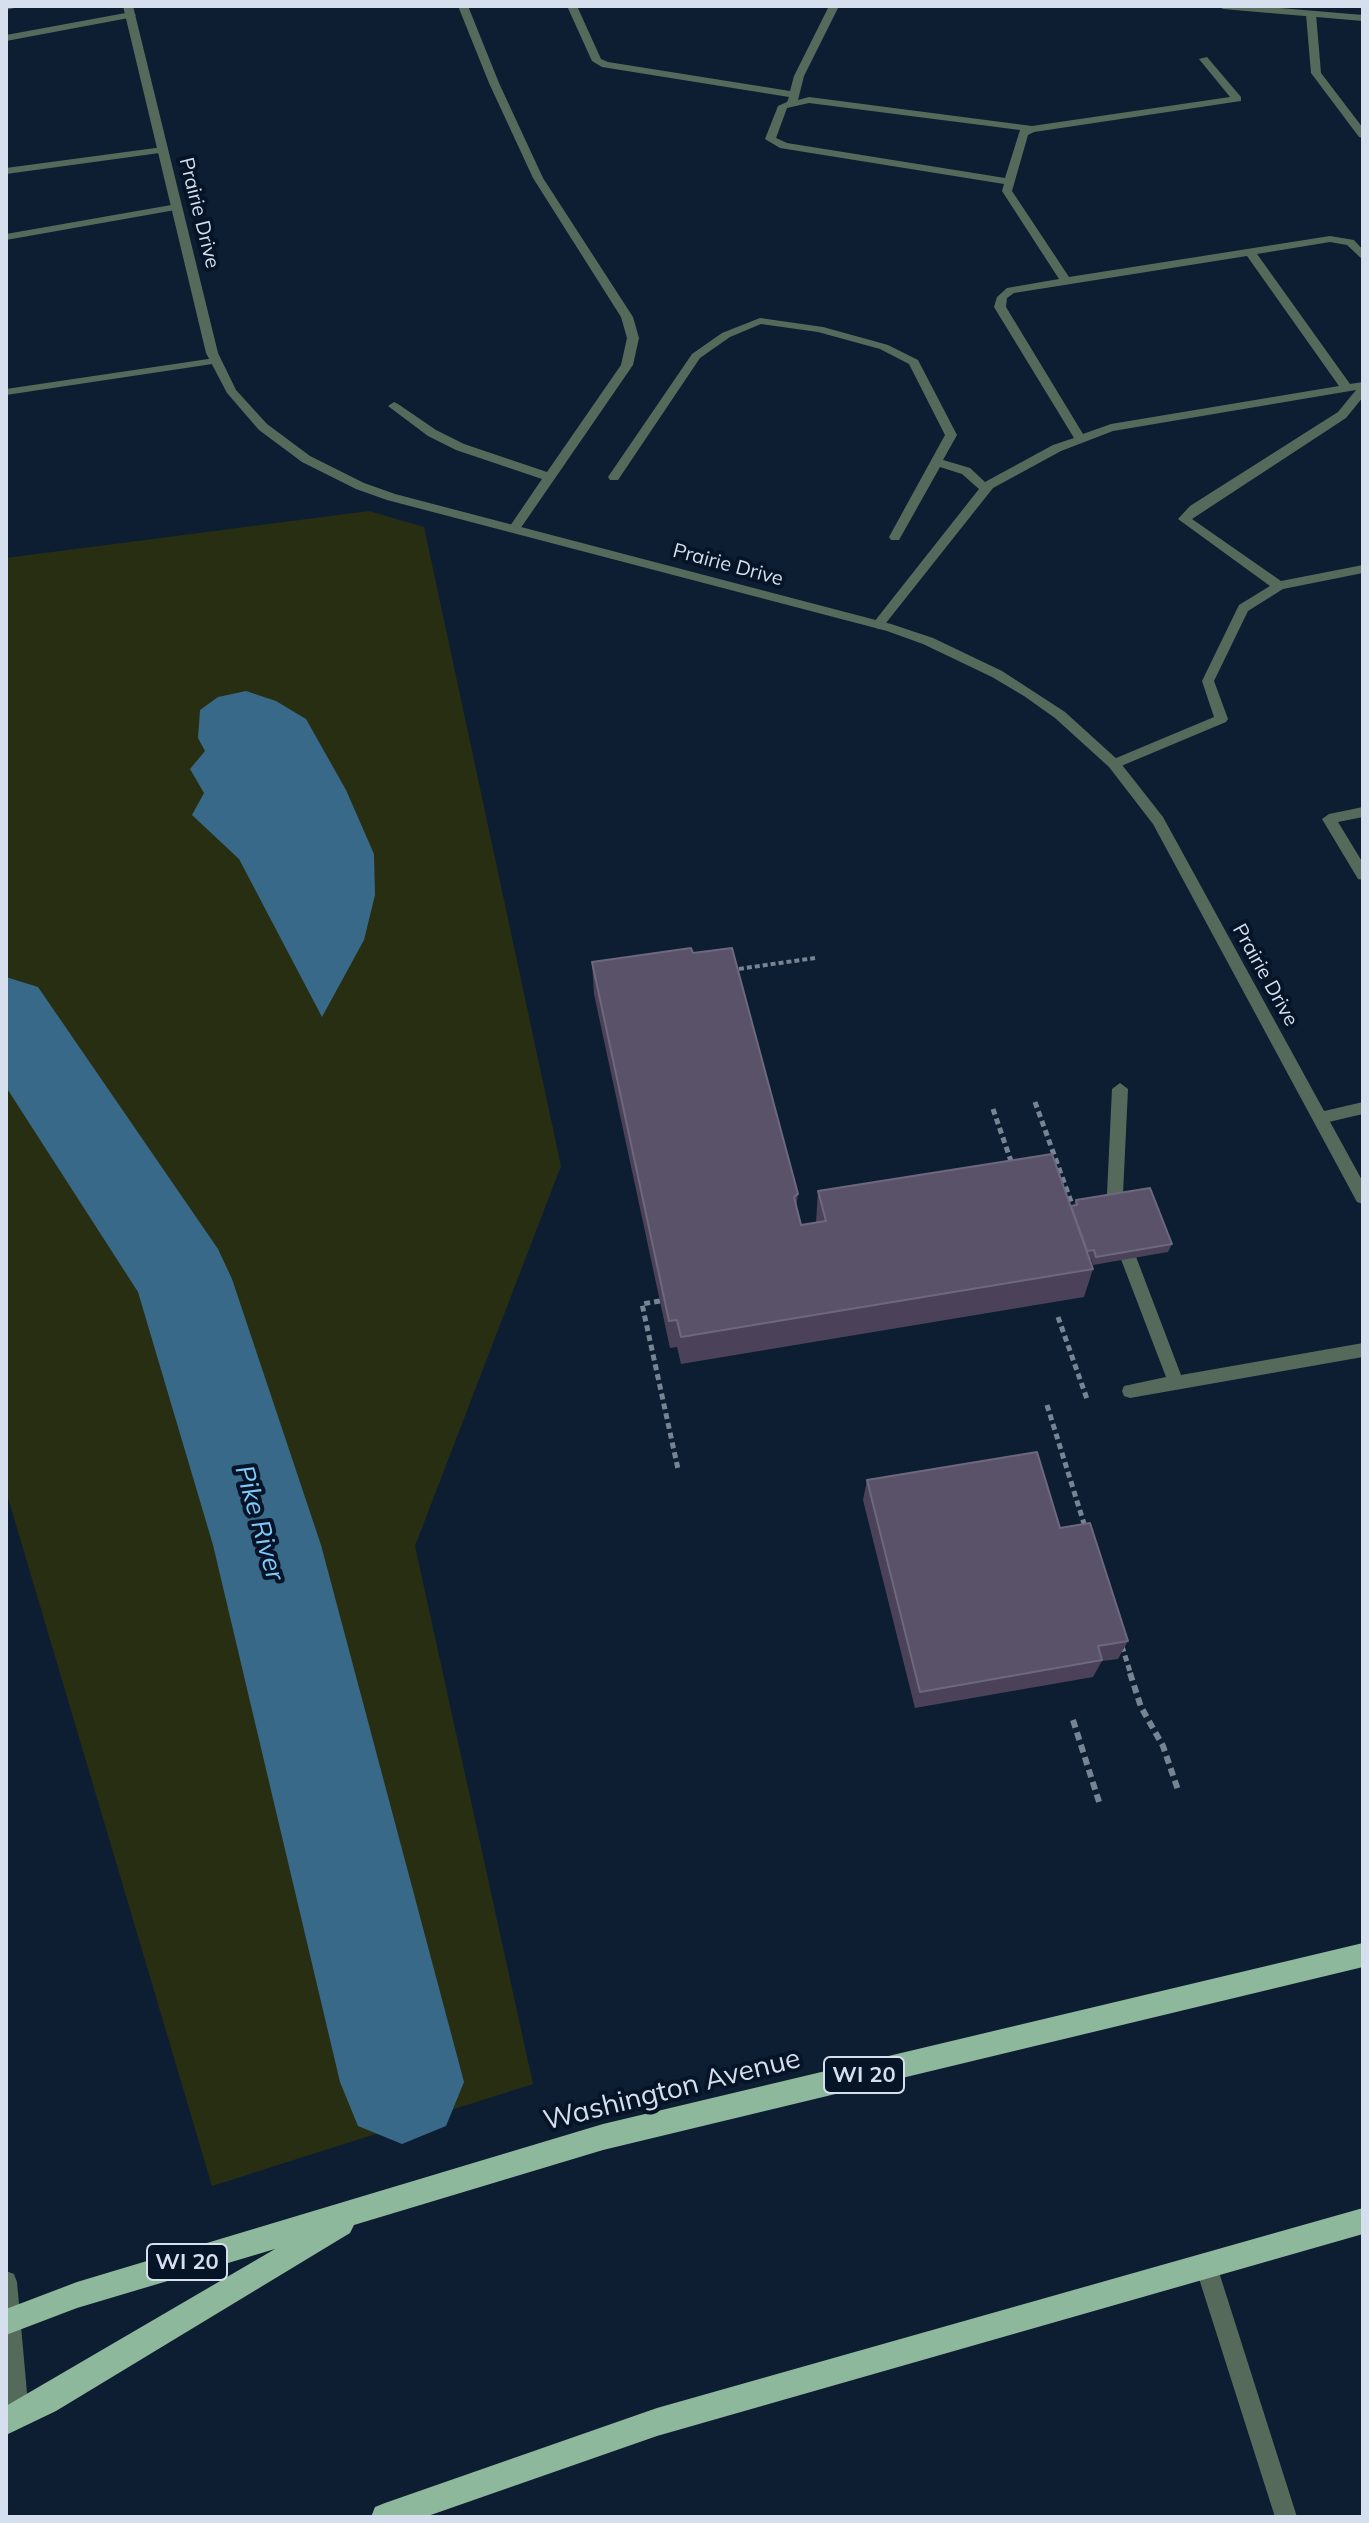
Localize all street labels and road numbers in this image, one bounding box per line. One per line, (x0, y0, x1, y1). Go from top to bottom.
street label: Prairie Drive (174, 155, 224, 271)
street label: Prairie Drive (670, 539, 786, 591)
street label: Prairie Drive (1227, 920, 1303, 1030)
street label: Washington Avenue (540, 2042, 804, 2138)
road number: WI 20 (824, 2057, 904, 2093)
road number: WI 20 (147, 2244, 227, 2280)

